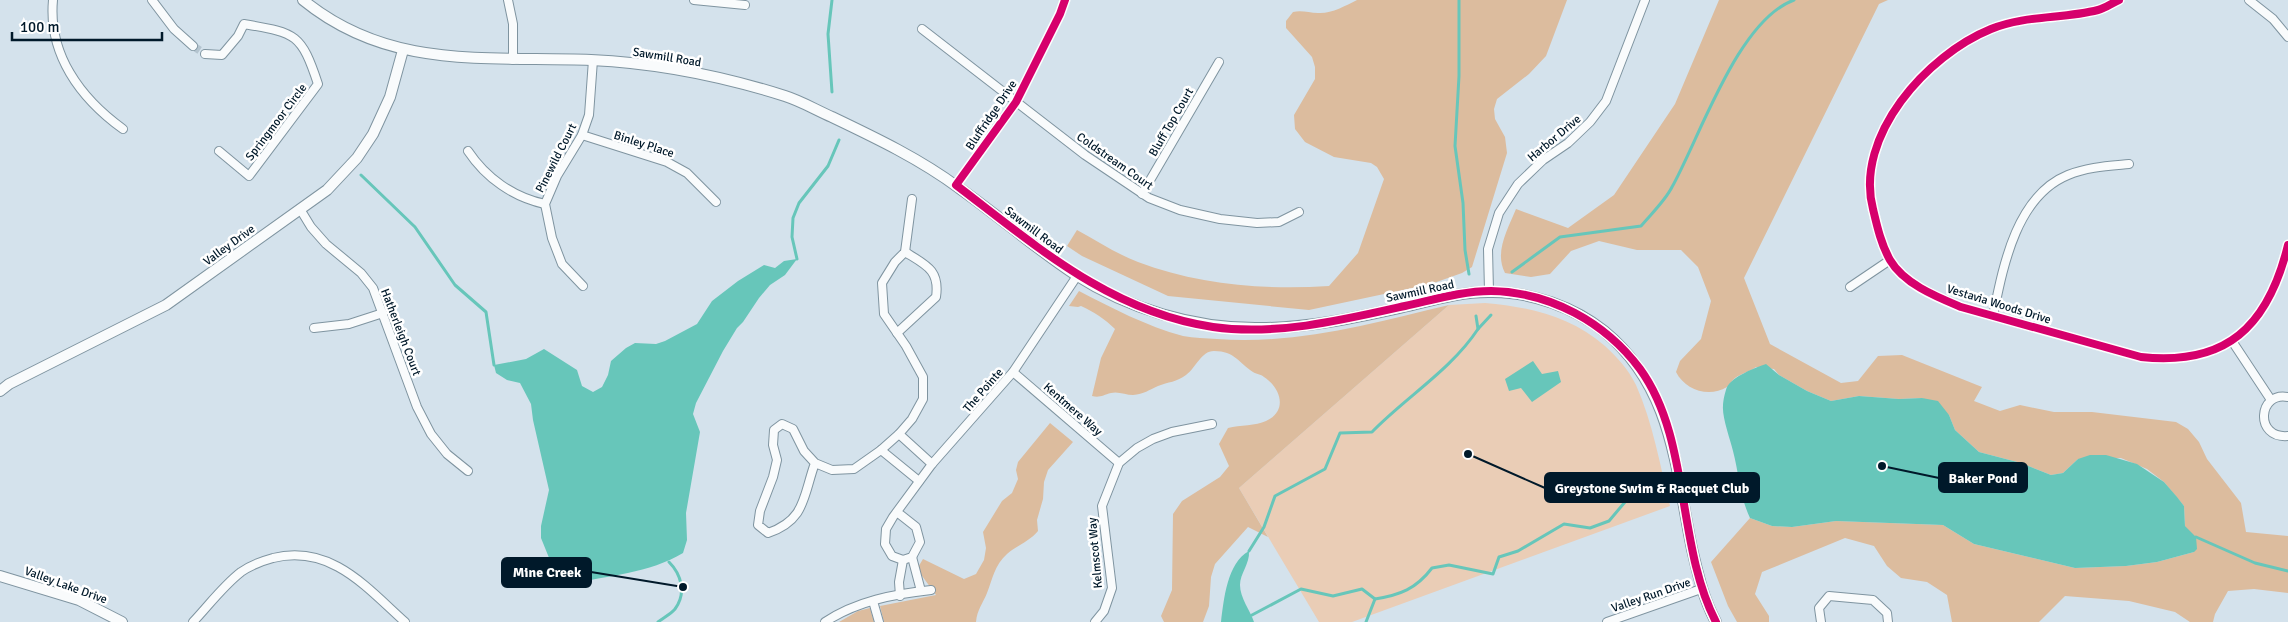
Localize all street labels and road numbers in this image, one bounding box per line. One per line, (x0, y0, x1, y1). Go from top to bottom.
street label: Sawmill Road (632, 45, 702, 70)
street label: Bluffridge Drive (963, 77, 1020, 153)
street label: Springmoor Circle (243, 81, 310, 164)
street label: Bluff Top Court (1146, 85, 1197, 159)
street label: Harbor Drive (1525, 112, 1584, 165)
street label: Pinewild Court (533, 121, 580, 195)
street label: Binley Place (612, 128, 676, 161)
street label: Coldstream Court (1074, 129, 1156, 193)
street label: Sawmill Road (1001, 204, 1066, 257)
street label: Valley Drive (201, 222, 258, 269)
street label: Sawmill Road (1385, 277, 1456, 306)
street label: Vestavia Woods Drive (1945, 281, 2053, 327)
street label: Hatherleigh Court (377, 286, 424, 378)
street label: The Pointe (960, 365, 1007, 416)
street label: Kentmere Way (1040, 380, 1106, 439)
street label: Kelmscot Way (1085, 516, 1106, 589)
street label: Valley Lake Drive (22, 564, 109, 607)
street label: Valley Run Drive (1610, 575, 1693, 616)

